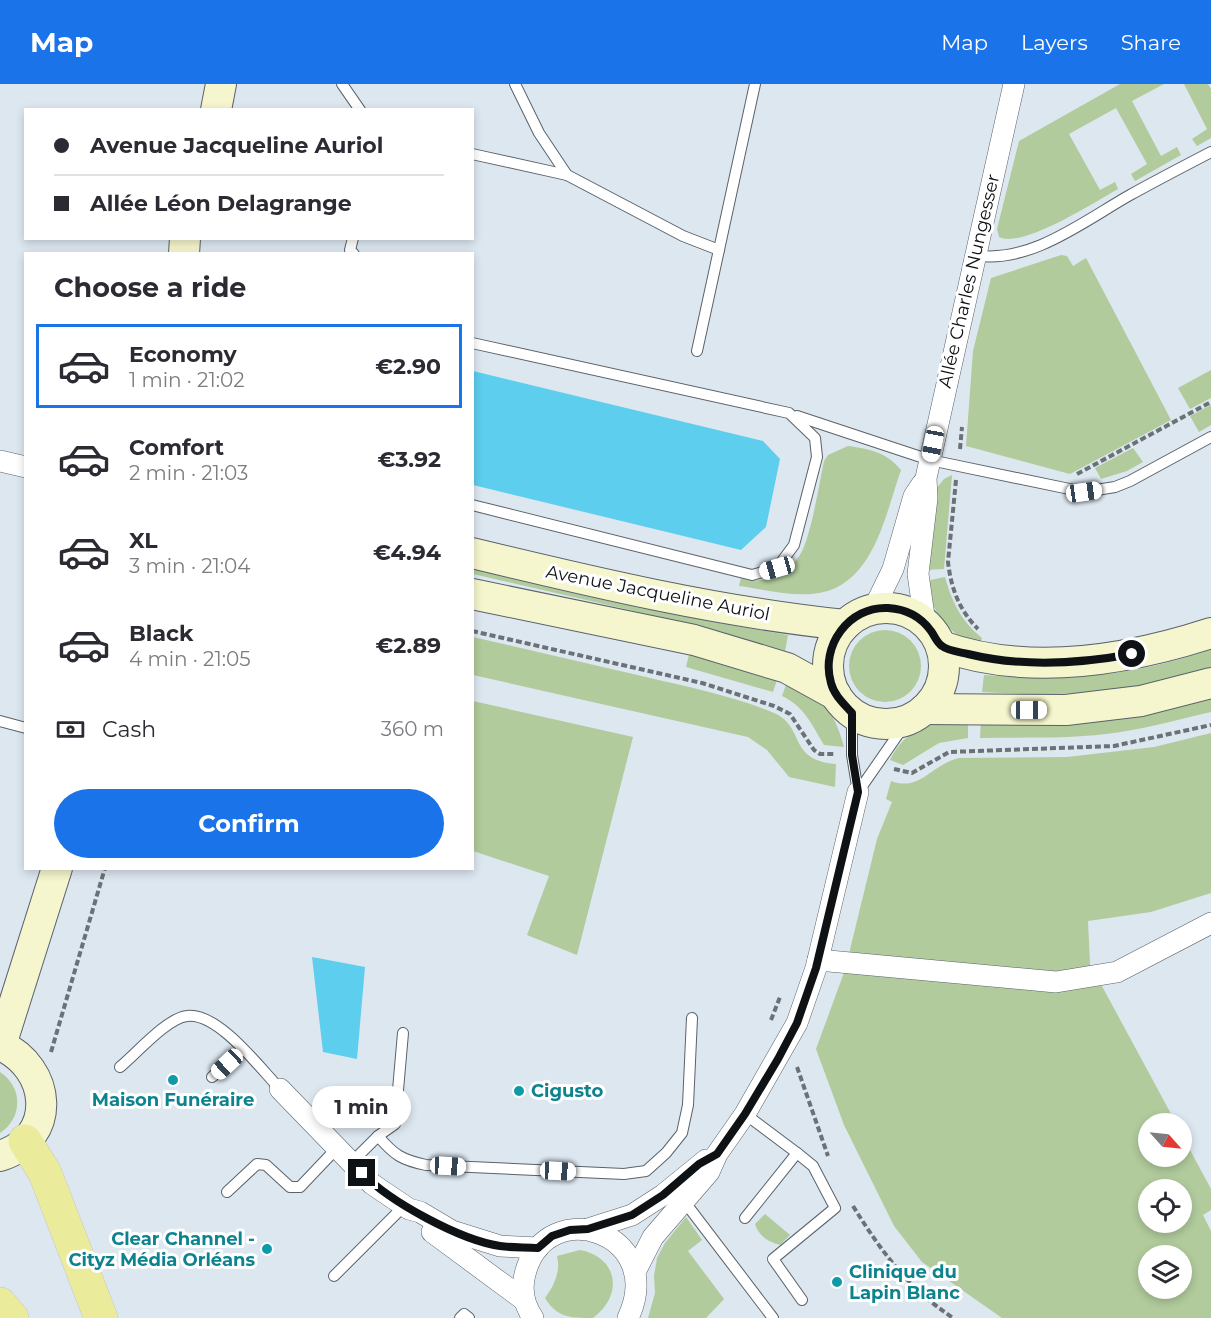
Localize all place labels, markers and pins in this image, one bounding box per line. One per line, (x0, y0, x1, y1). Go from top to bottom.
marker: Maison Funéraire (166, 1073, 180, 1087)
place label: Cigusto (531, 1080, 604, 1102)
marker: Cigusto (512, 1084, 526, 1098)
place label: Maison Funéraire (92, 1089, 254, 1111)
place label: Clear Channel - Cityz Média Orléans (69, 1228, 255, 1271)
marker: Clear Channel - Cityz Média Orléans (260, 1242, 274, 1256)
place label: Clinique du Lapin Blanc (849, 1261, 960, 1304)
marker: Clinique du Lapin Blanc (830, 1275, 844, 1289)

